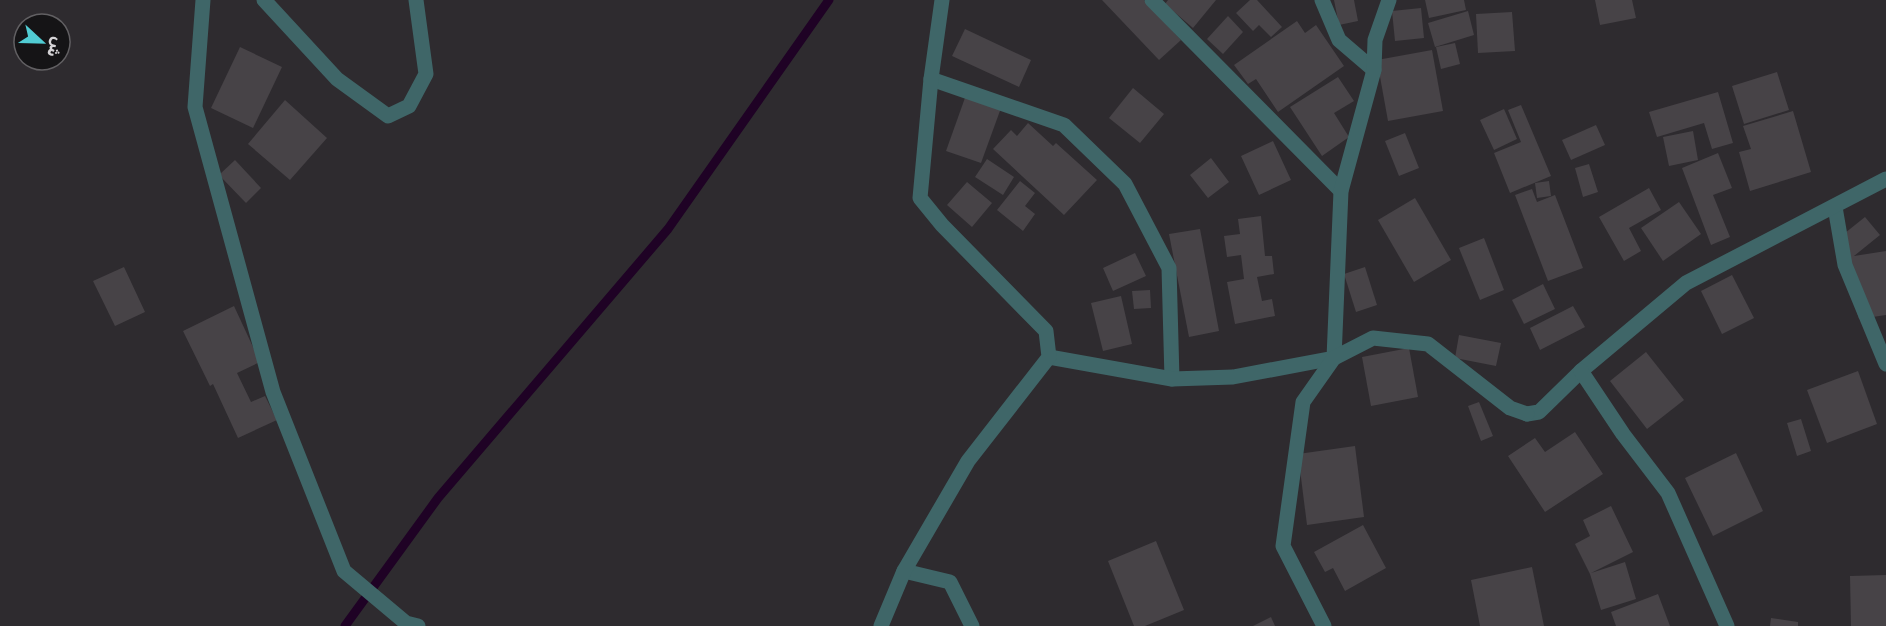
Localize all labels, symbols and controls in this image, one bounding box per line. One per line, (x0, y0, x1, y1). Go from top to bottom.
north arrow (12, 12, 72, 72)
text: ش (43, 34, 68, 60)

